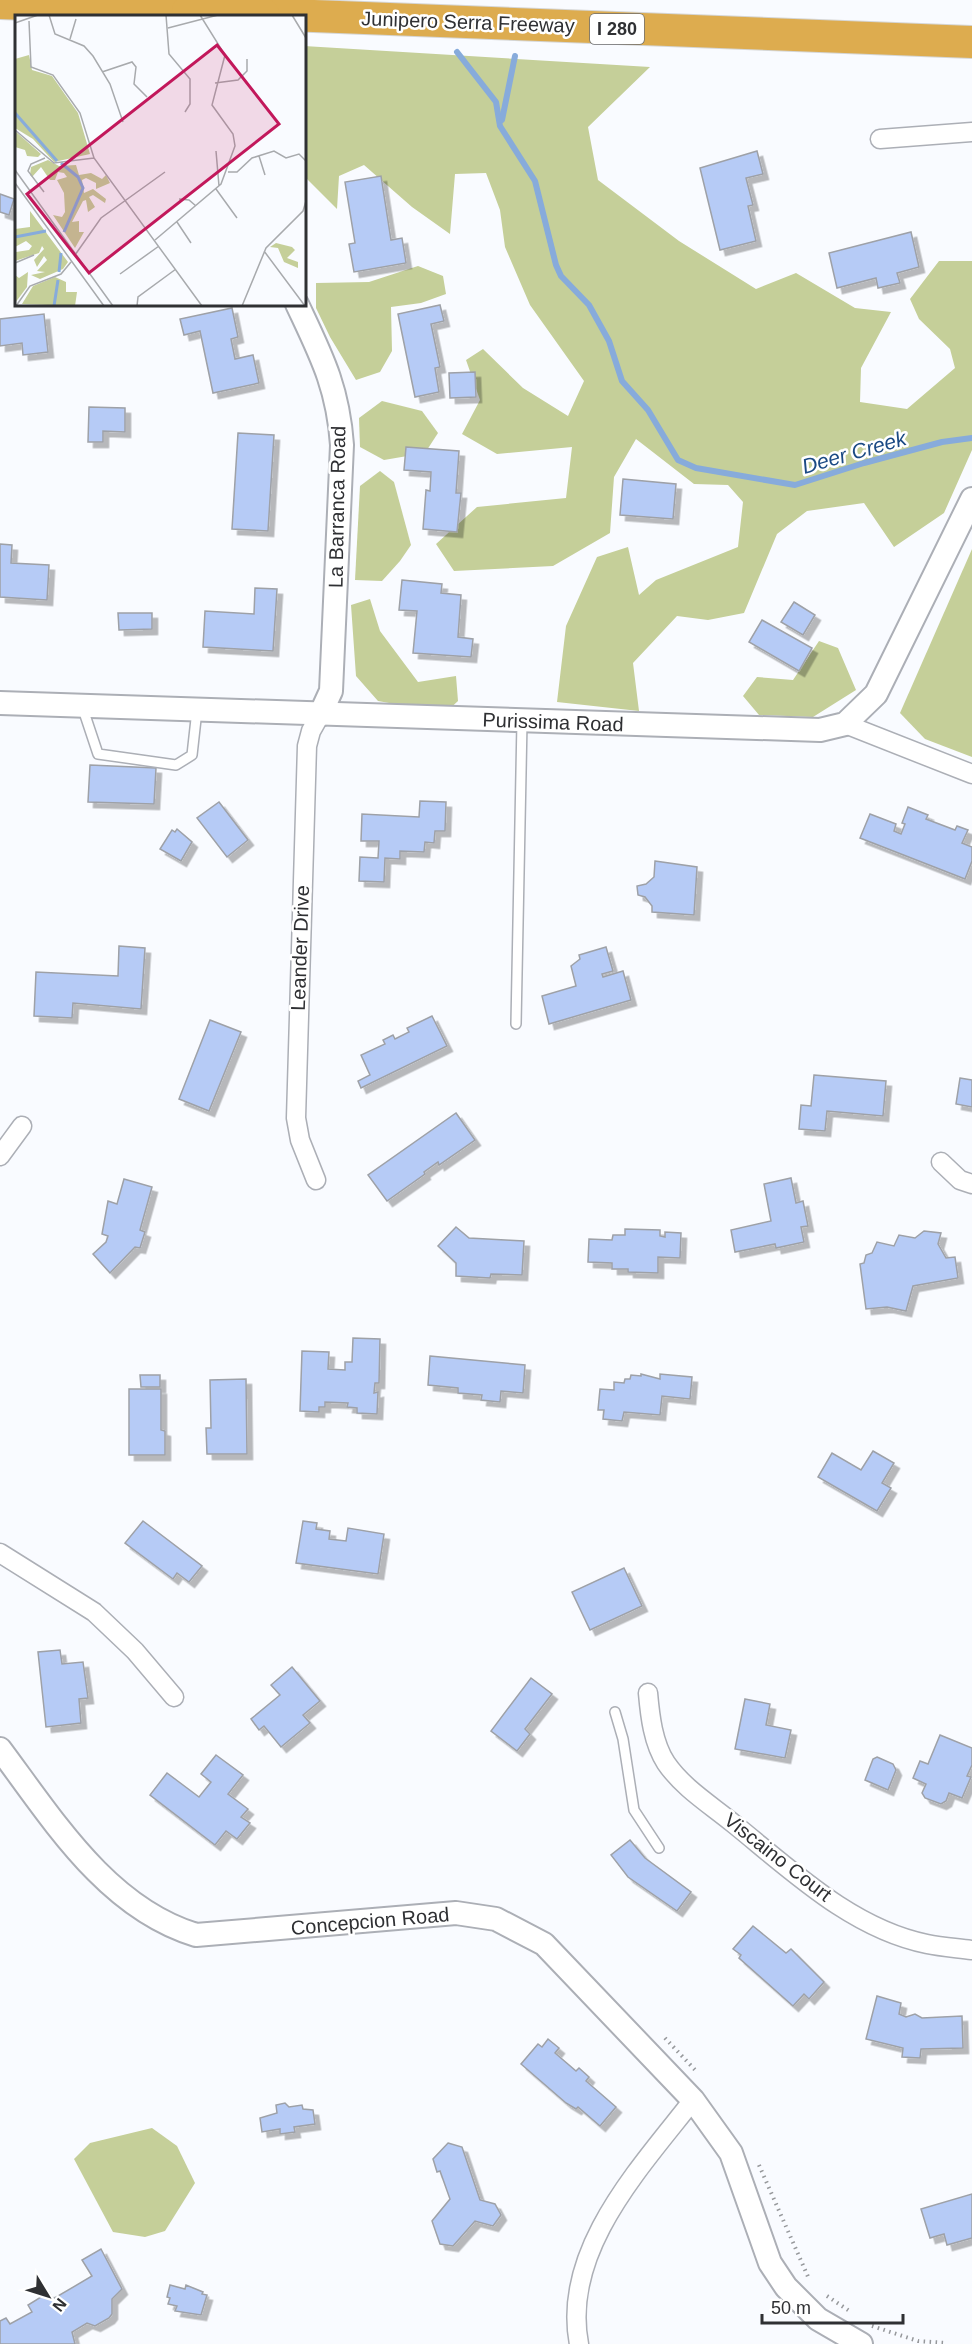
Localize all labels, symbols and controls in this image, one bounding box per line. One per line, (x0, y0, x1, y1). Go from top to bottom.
street label: Junipero Serra Freeway (361, 7, 575, 37)
road number: I 280 (590, 14, 644, 44)
inset map (15, 15, 306, 306)
street label: La Barranca Road (325, 426, 349, 588)
water label: Deer Creek (799, 426, 910, 478)
street label: Purissima Road (482, 709, 624, 735)
street label: Leander Drive (287, 885, 313, 1011)
street label: Viscaino Court (720, 1808, 836, 1906)
street label: Concepcion Road (290, 1903, 450, 1939)
north arrow (18, 2266, 78, 2326)
scale bar (762, 2287, 903, 2325)
text: N (49, 2295, 70, 2315)
text: 50 m (771, 2298, 811, 2318)

